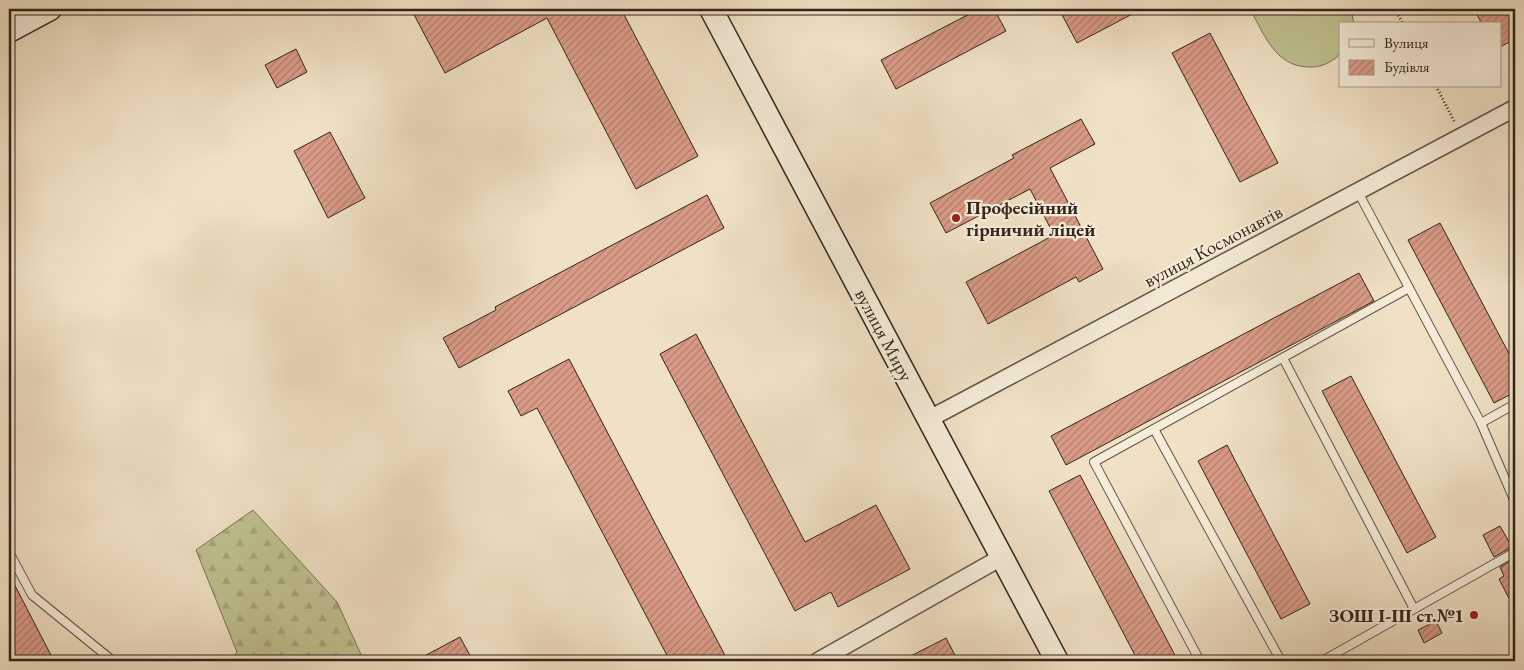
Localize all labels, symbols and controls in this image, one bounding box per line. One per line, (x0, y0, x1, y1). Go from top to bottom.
legend (1339, 22, 1502, 88)
text: Вулиця (1384, 33, 1429, 52)
text: Будівля (1384, 57, 1430, 76)
place label: Професійний гірничий ліцей (966, 195, 1095, 242)
street label: вулиця Космонавтів (1139, 199, 1287, 293)
marker: Професійний гірничий ліцей (950, 212, 962, 224)
street label: вулиця Миру (849, 284, 919, 386)
place label: ЗОШ I-III ст.№1 (1329, 603, 1464, 628)
marker: ЗОШ I-III ст.№1 (1468, 609, 1480, 621)

